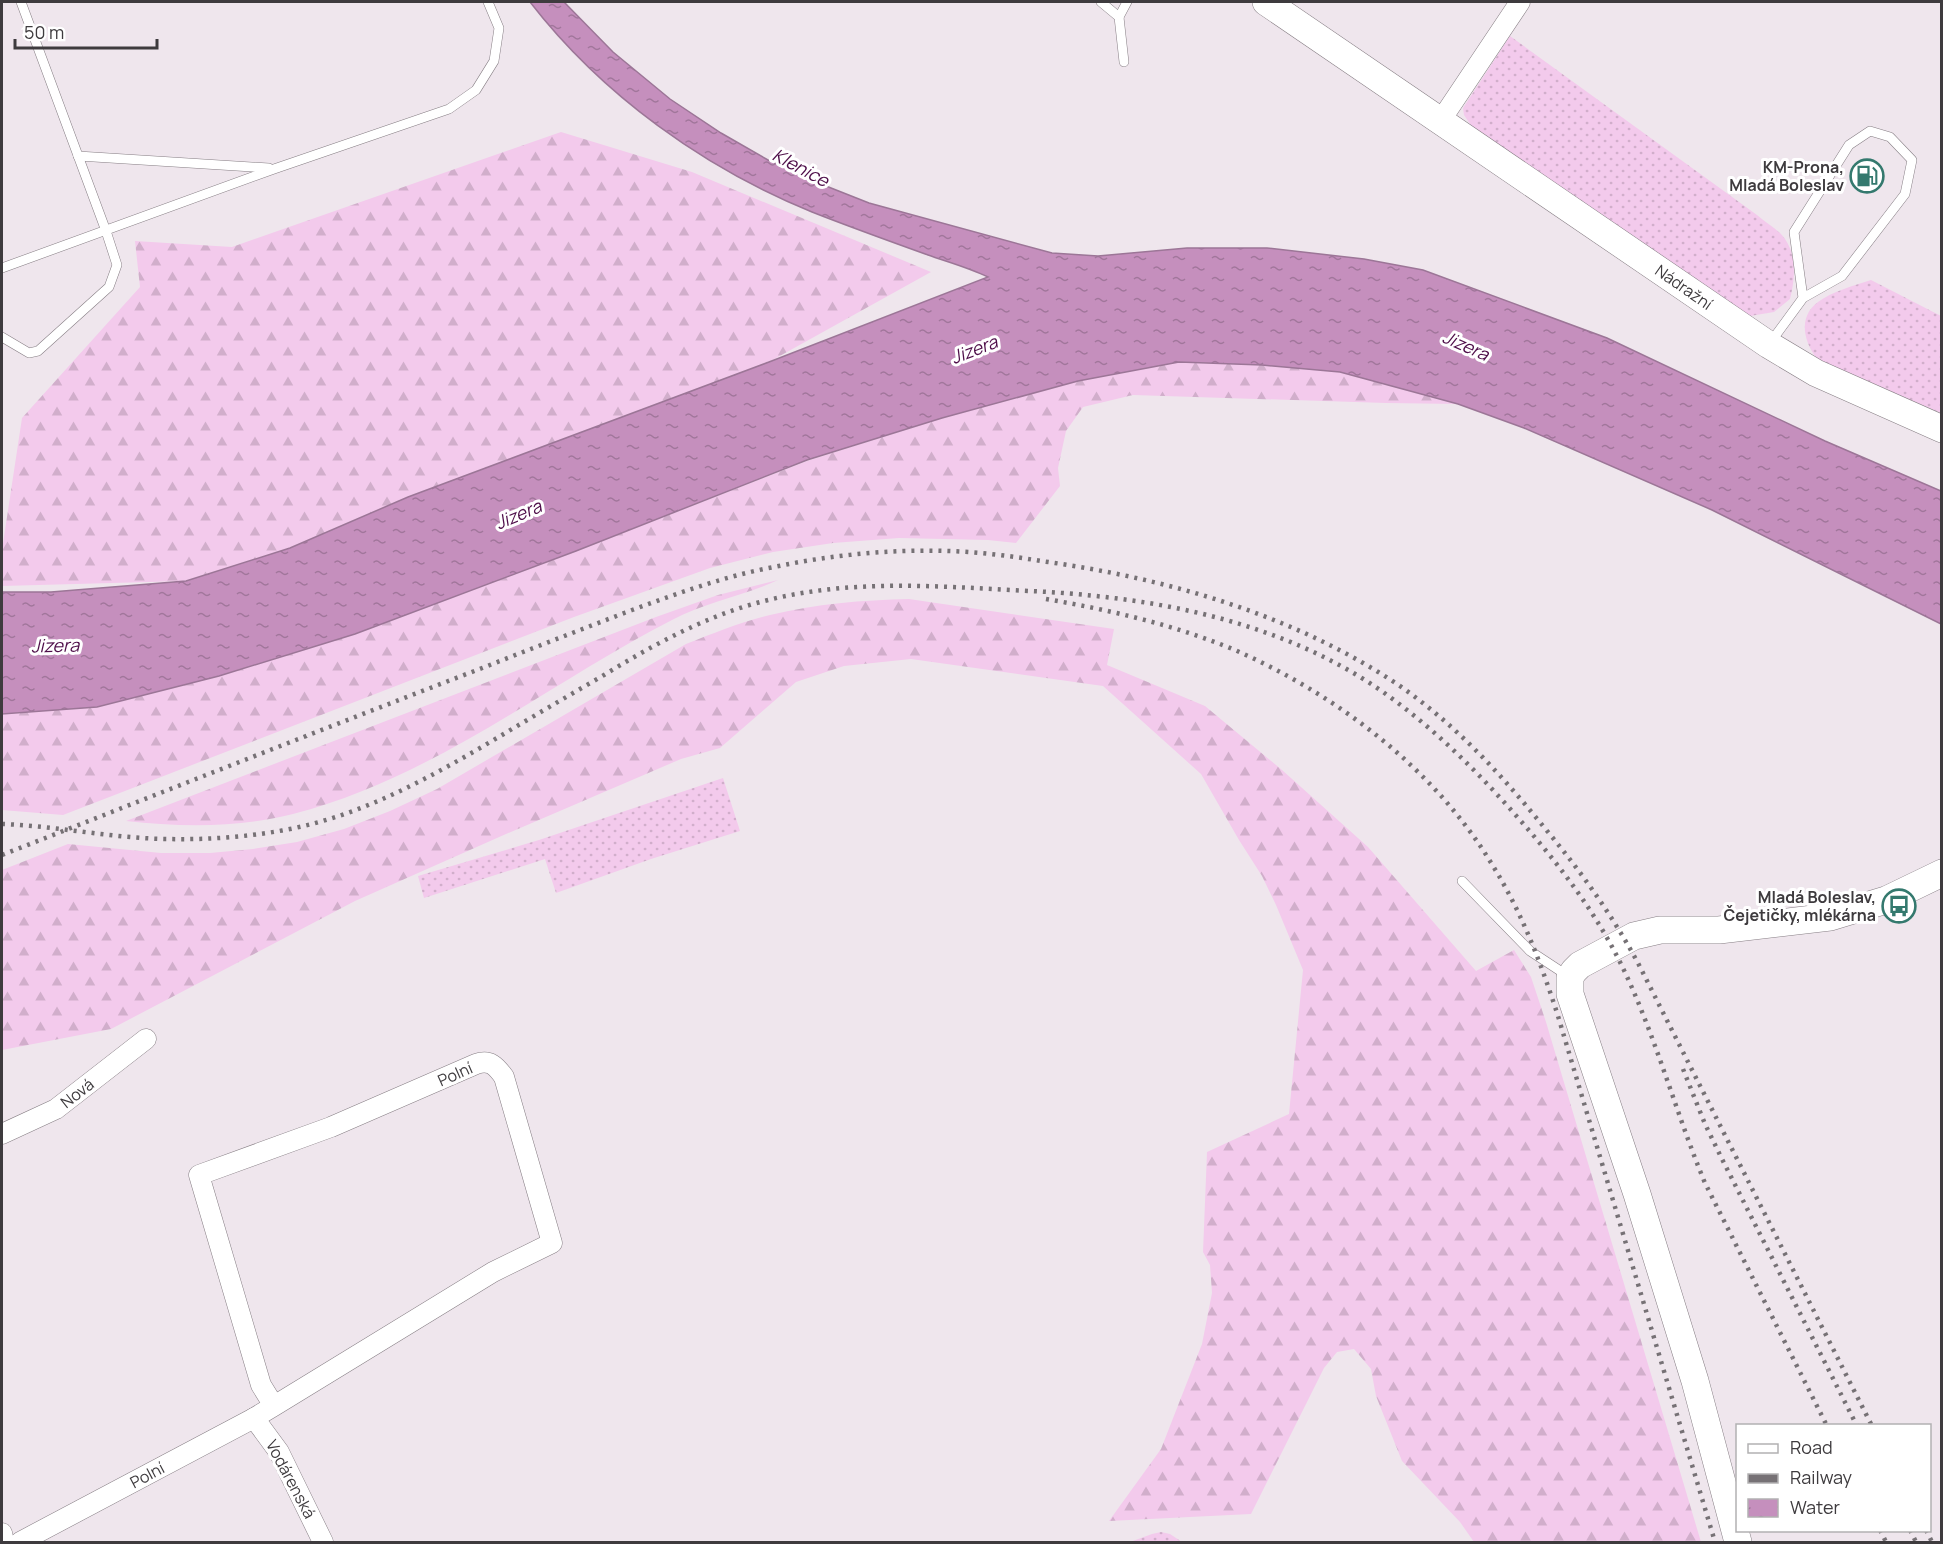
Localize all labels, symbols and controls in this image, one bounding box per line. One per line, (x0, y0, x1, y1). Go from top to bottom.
scale bar (15, 12, 158, 50)
text: 50 m (24, 20, 64, 44)
water label: Klenice (769, 142, 835, 192)
place label: KM-Prona, Mladá Boleslav (1729, 156, 1844, 196)
fuel station icon: KM-Prona, Mladá Boleslav (1849, 158, 1885, 194)
street label: Nádražní (1651, 259, 1717, 315)
water label: Jizera (1439, 324, 1494, 366)
water label: Jizera (947, 329, 1002, 369)
water label: Jizera (491, 493, 546, 534)
water label: Jizera (31, 633, 80, 657)
place label: Mladá Boleslav, Čejetičky, mlékárna (1723, 886, 1876, 926)
bus stop icon: Mladá Boleslav, Čejetičky, mlékárna (1881, 888, 1917, 924)
street label: Polní (434, 1057, 476, 1091)
street label: Nová (56, 1073, 98, 1113)
legend (1736, 1424, 1931, 1532)
text: Road (1790, 1435, 1833, 1459)
street label: Vodárenská (261, 1436, 321, 1522)
street label: Polní (126, 1457, 168, 1493)
text: Railway (1790, 1465, 1852, 1489)
text: Water (1790, 1495, 1840, 1519)

